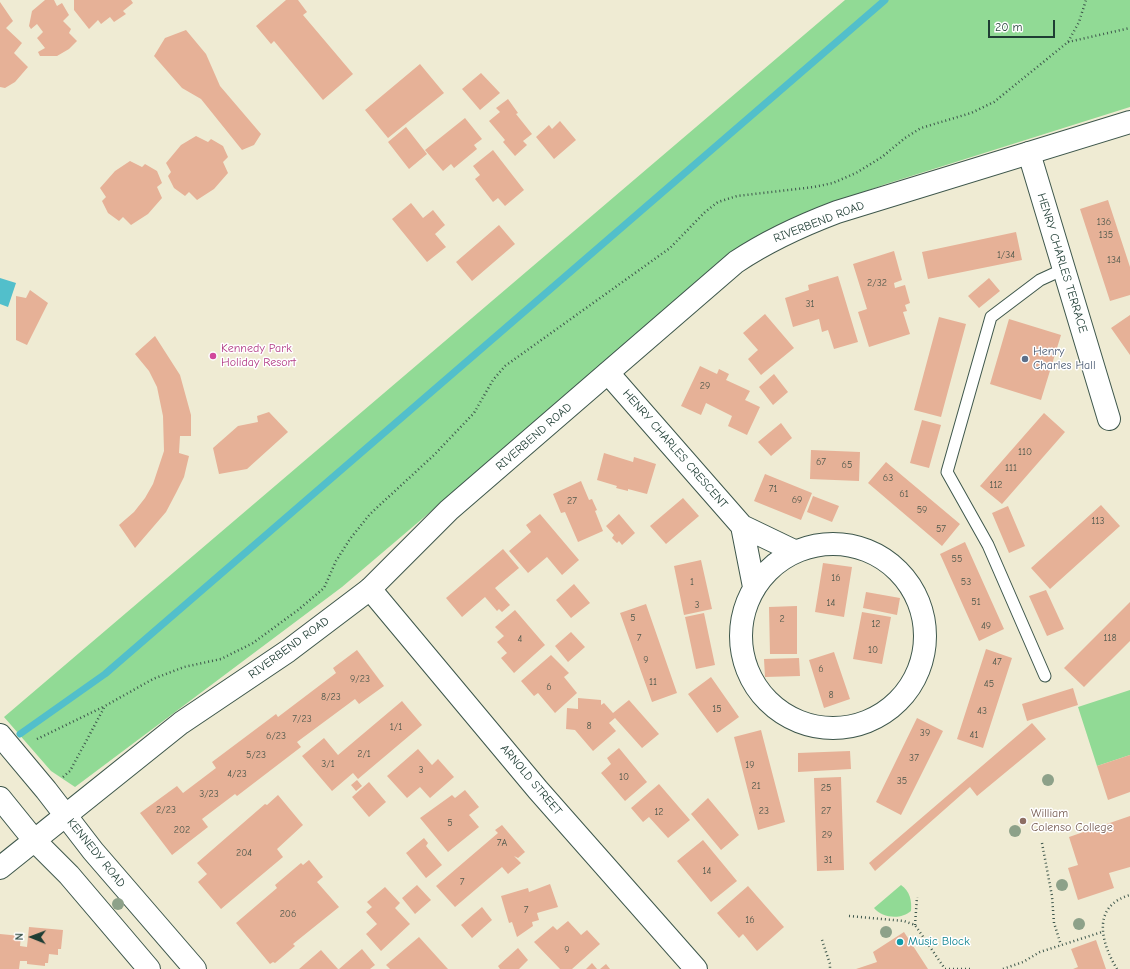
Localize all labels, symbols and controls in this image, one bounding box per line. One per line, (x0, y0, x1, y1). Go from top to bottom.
scale bar (990, 12, 1057, 38)
text: 20 m (995, 20, 1023, 34)
street label: HENRY CHARLES TERRACE (1034, 191, 1090, 335)
street label: RIVERBEND ROAD (772, 198, 866, 246)
house number: 136 (1097, 216, 1111, 228)
house number: 135 (1099, 229, 1113, 241)
house number: 1/34 (997, 249, 1015, 261)
house number: 134 (1107, 254, 1121, 266)
house number: 2/32 (867, 277, 887, 289)
house number: 31 (805, 298, 815, 310)
place label: Kennedy Park Holiday Resort (221, 342, 296, 370)
place label: Henry Charles Hall (1033, 345, 1096, 373)
marker: Kennedy Park Holiday Resort (208, 351, 218, 361)
marker: Henry Charles Hall (1020, 354, 1030, 364)
house number: 29 (700, 380, 710, 392)
street label: HENRY CHARLES CRESCENT (619, 386, 731, 512)
street label: RIVERBEND ROAD (493, 400, 575, 474)
house number: 110 (1018, 446, 1032, 458)
house number: 67 (816, 456, 826, 468)
house number: 65 (842, 459, 852, 471)
house number: 111 (1005, 462, 1017, 474)
house number: 63 (883, 472, 893, 484)
house number: 112 (989, 479, 1003, 491)
house number: 71 (769, 483, 777, 495)
house number: 61 (899, 488, 909, 500)
house number: 69 (792, 494, 802, 506)
house number: 27 (567, 495, 577, 507)
house number: 59 (917, 504, 927, 516)
house number: 113 (1092, 515, 1104, 527)
house number: 57 (936, 523, 946, 535)
house number: 55 (952, 553, 962, 565)
house number: 16 (831, 572, 841, 584)
house number: 1 (690, 576, 694, 588)
house number: 53 (961, 576, 971, 588)
house number: 51 (971, 596, 981, 608)
house number: 14 (827, 597, 835, 609)
house number: 3 (694, 599, 700, 611)
house number: 5 (630, 612, 636, 624)
house number: 2 (779, 613, 785, 625)
street label: RIVERBEND ROAD (246, 614, 332, 682)
house number: 12 (871, 618, 881, 630)
house number: 49 (981, 620, 991, 632)
house number: 7 (637, 632, 641, 644)
house number: 118 (1103, 632, 1117, 644)
house number: 4 (518, 633, 522, 645)
house number: 10 (868, 644, 878, 656)
house number: 9 (643, 654, 649, 666)
house number: 47 (992, 656, 1002, 668)
house number: 6 (818, 663, 824, 675)
house number: 9/23 (350, 673, 370, 685)
house number: 11 (649, 676, 657, 688)
house number: 45 (984, 678, 994, 690)
house number: 6 (546, 681, 552, 693)
house number: 8 (828, 689, 834, 701)
house number: 8/23 (321, 691, 341, 703)
house number: 15 (712, 703, 722, 715)
house number: 43 (977, 705, 987, 717)
house number: 7/23 (292, 713, 312, 725)
house number: 8 (586, 720, 592, 732)
house number: 1/1 (390, 721, 402, 733)
house number: 39 (920, 727, 930, 739)
house number: 41 (970, 729, 978, 741)
house number: 6/23 (266, 730, 286, 742)
street label: ARNOLD STREET (497, 742, 565, 818)
house number: 2/1 (357, 748, 371, 760)
house number: 5/23 (246, 749, 266, 761)
house number: 37 (909, 752, 919, 764)
house number: 3/1 (321, 758, 335, 770)
house number: 19 (745, 759, 755, 771)
house number: 3 (418, 764, 424, 776)
house number: 4/23 (227, 768, 247, 780)
house number: 10 (619, 771, 629, 783)
house number: 35 (897, 775, 907, 787)
house number: 21 (751, 780, 761, 792)
house number: 25 (821, 782, 831, 794)
house number: 3/23 (199, 788, 219, 800)
house number: 2/23 (156, 804, 176, 816)
house number: 23 (759, 805, 769, 817)
house number: 27 (821, 805, 831, 817)
house number: 12 (654, 806, 664, 818)
place label: William Colenso College (1031, 807, 1113, 835)
street label: KENNEDY ROAD (64, 816, 128, 890)
marker: William Colenso College (1018, 816, 1028, 826)
house number: 5 (447, 817, 453, 829)
house number: 202 (174, 824, 190, 836)
house number: 29 (822, 829, 832, 841)
house number: 7A (497, 837, 507, 849)
house number: 204 (236, 847, 252, 859)
house number: 31 (823, 854, 833, 866)
house number: 14 (703, 865, 711, 877)
house number: 7 (460, 876, 464, 888)
house number: 7 (524, 904, 528, 916)
house number: 206 (280, 908, 296, 920)
house number: 16 (745, 914, 755, 926)
north arrow (12, 917, 52, 957)
text: N (13, 933, 26, 940)
place label: Music Block (908, 935, 970, 949)
marker: Music Block (895, 937, 905, 947)
house number: 9 (564, 944, 570, 956)

